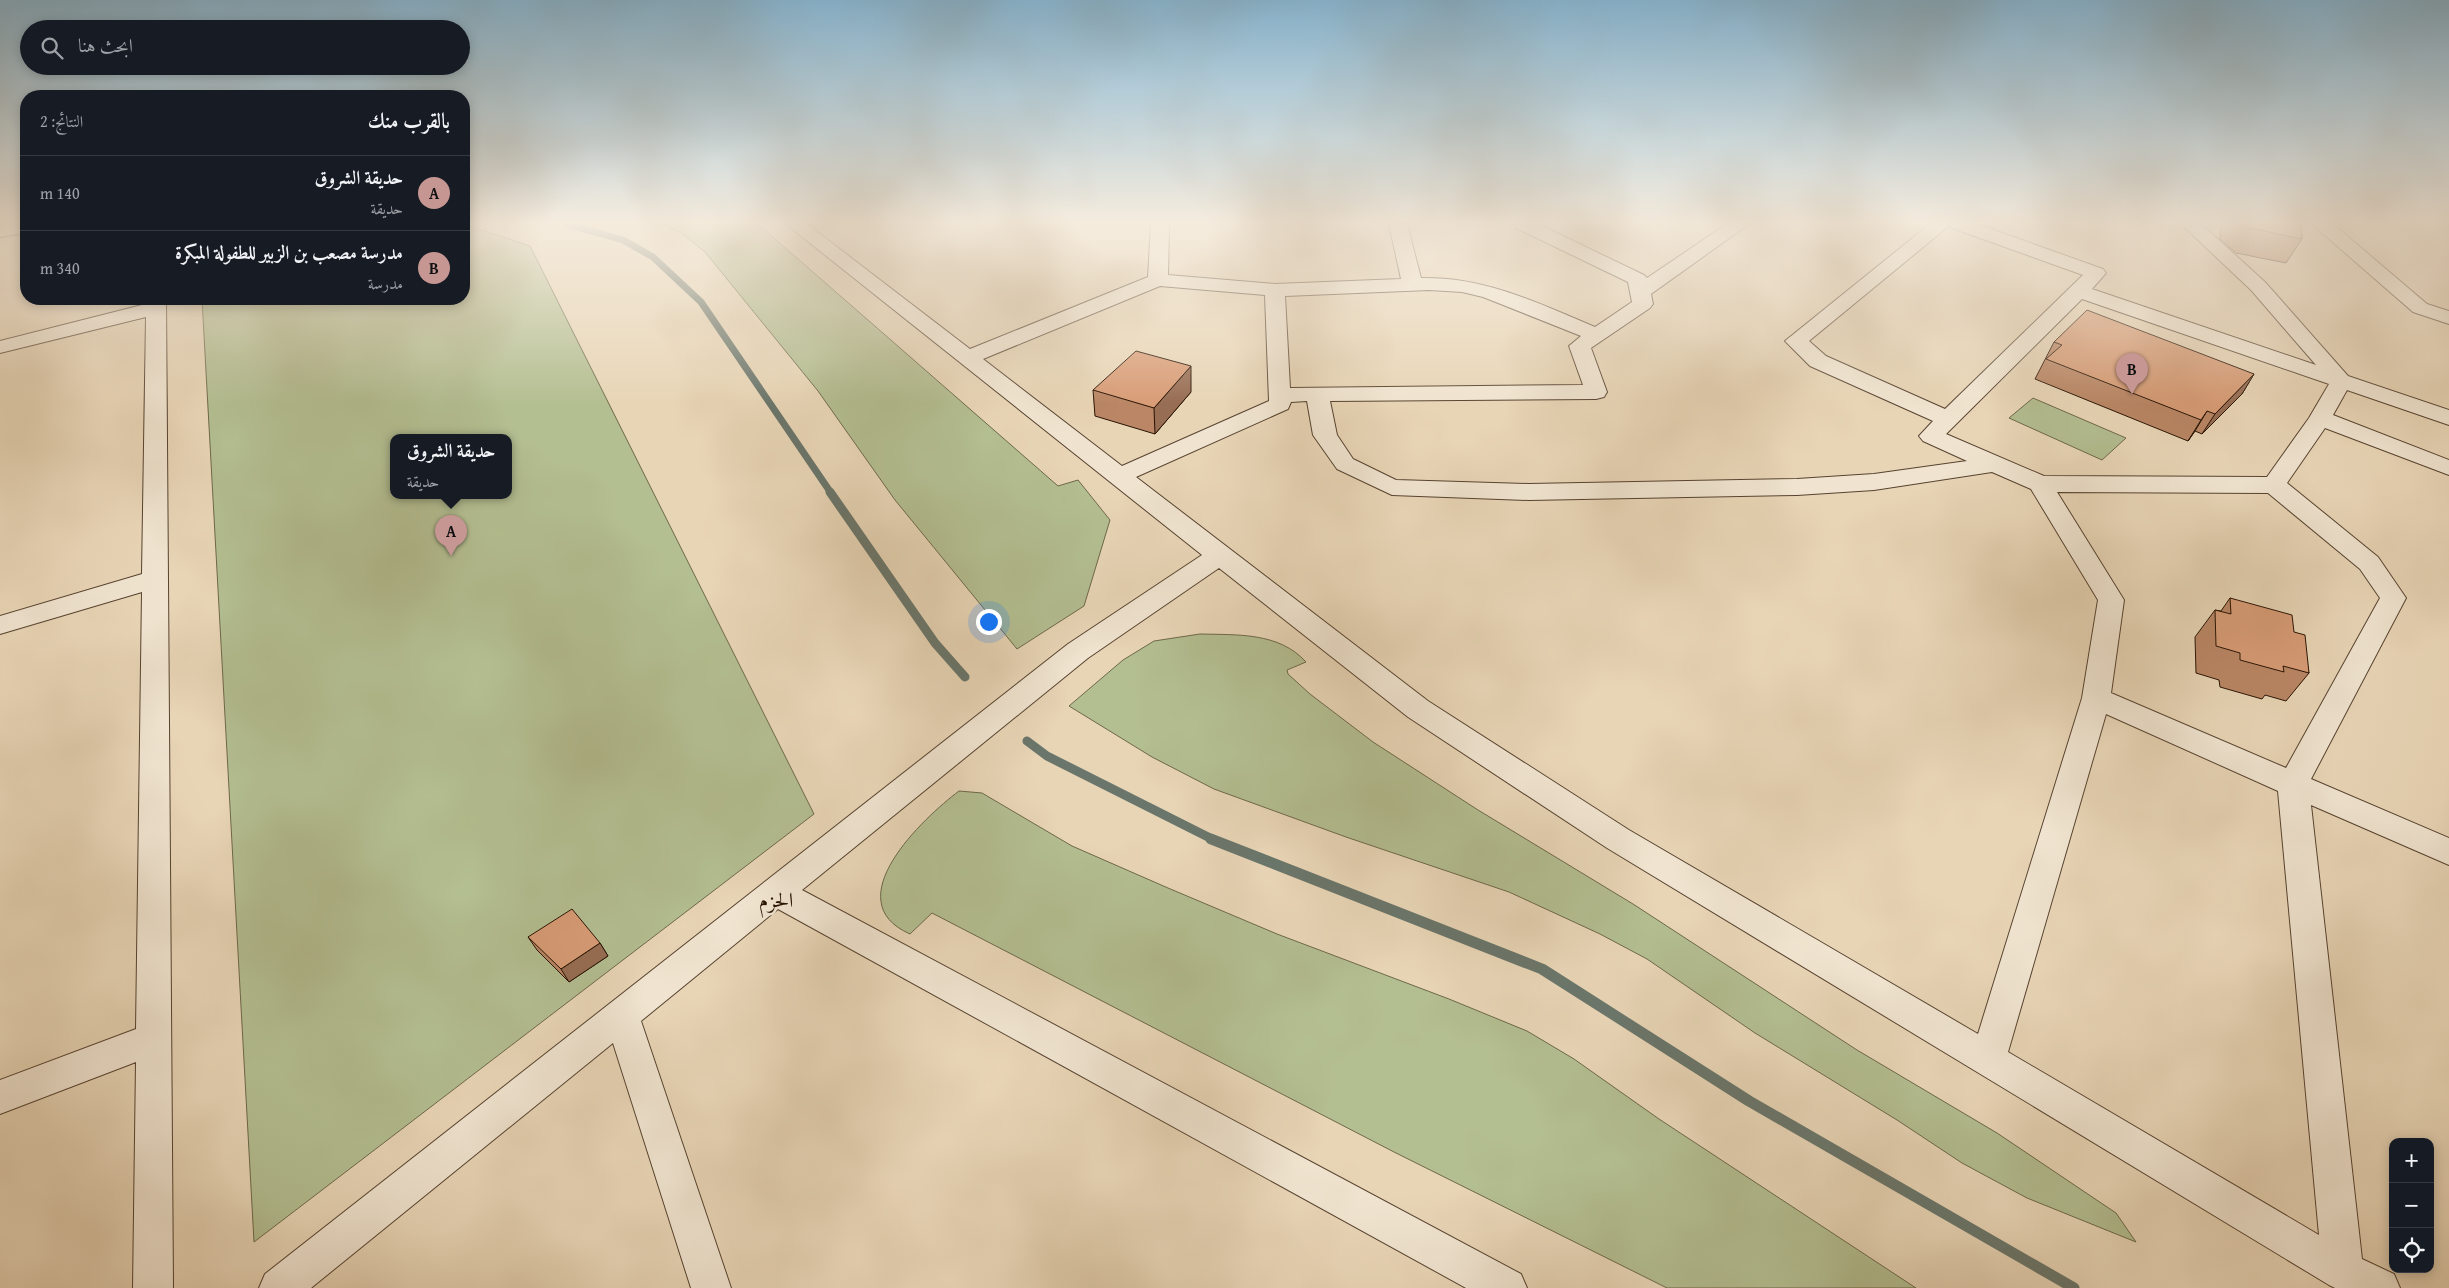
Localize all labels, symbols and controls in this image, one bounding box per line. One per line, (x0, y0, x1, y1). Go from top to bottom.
search box (20, 20, 470, 75)
text: ابحث هنا (78, 31, 133, 59)
icon: search (38, 34, 66, 62)
text: بالقرب منك (368, 105, 450, 136)
text: النتائج: 2 (40, 109, 83, 133)
text: حديقة الشروق (315, 163, 403, 191)
text: 140 m (40, 181, 80, 205)
text: A (429, 181, 439, 205)
text: حديقة (371, 196, 403, 220)
text: مدرسة مصعب بن الزبير للطفولة المبكرة (175, 238, 403, 266)
text: 340 m (40, 256, 80, 280)
text: B (429, 256, 439, 280)
text: مدرسة (368, 271, 403, 295)
pin: B (2116, 353, 2148, 394)
popup (390, 434, 512, 499)
text: حديقة الشروق (407, 436, 495, 464)
text: حديقة (407, 469, 439, 493)
pin: A (435, 515, 467, 556)
your location (976, 609, 1002, 635)
district label: الحزم (759, 884, 793, 918)
map controls (2389, 1138, 2434, 1273)
button: + (2389, 1138, 2434, 1183)
button: − (2389, 1183, 2434, 1228)
button: locate (2389, 1228, 2434, 1273)

